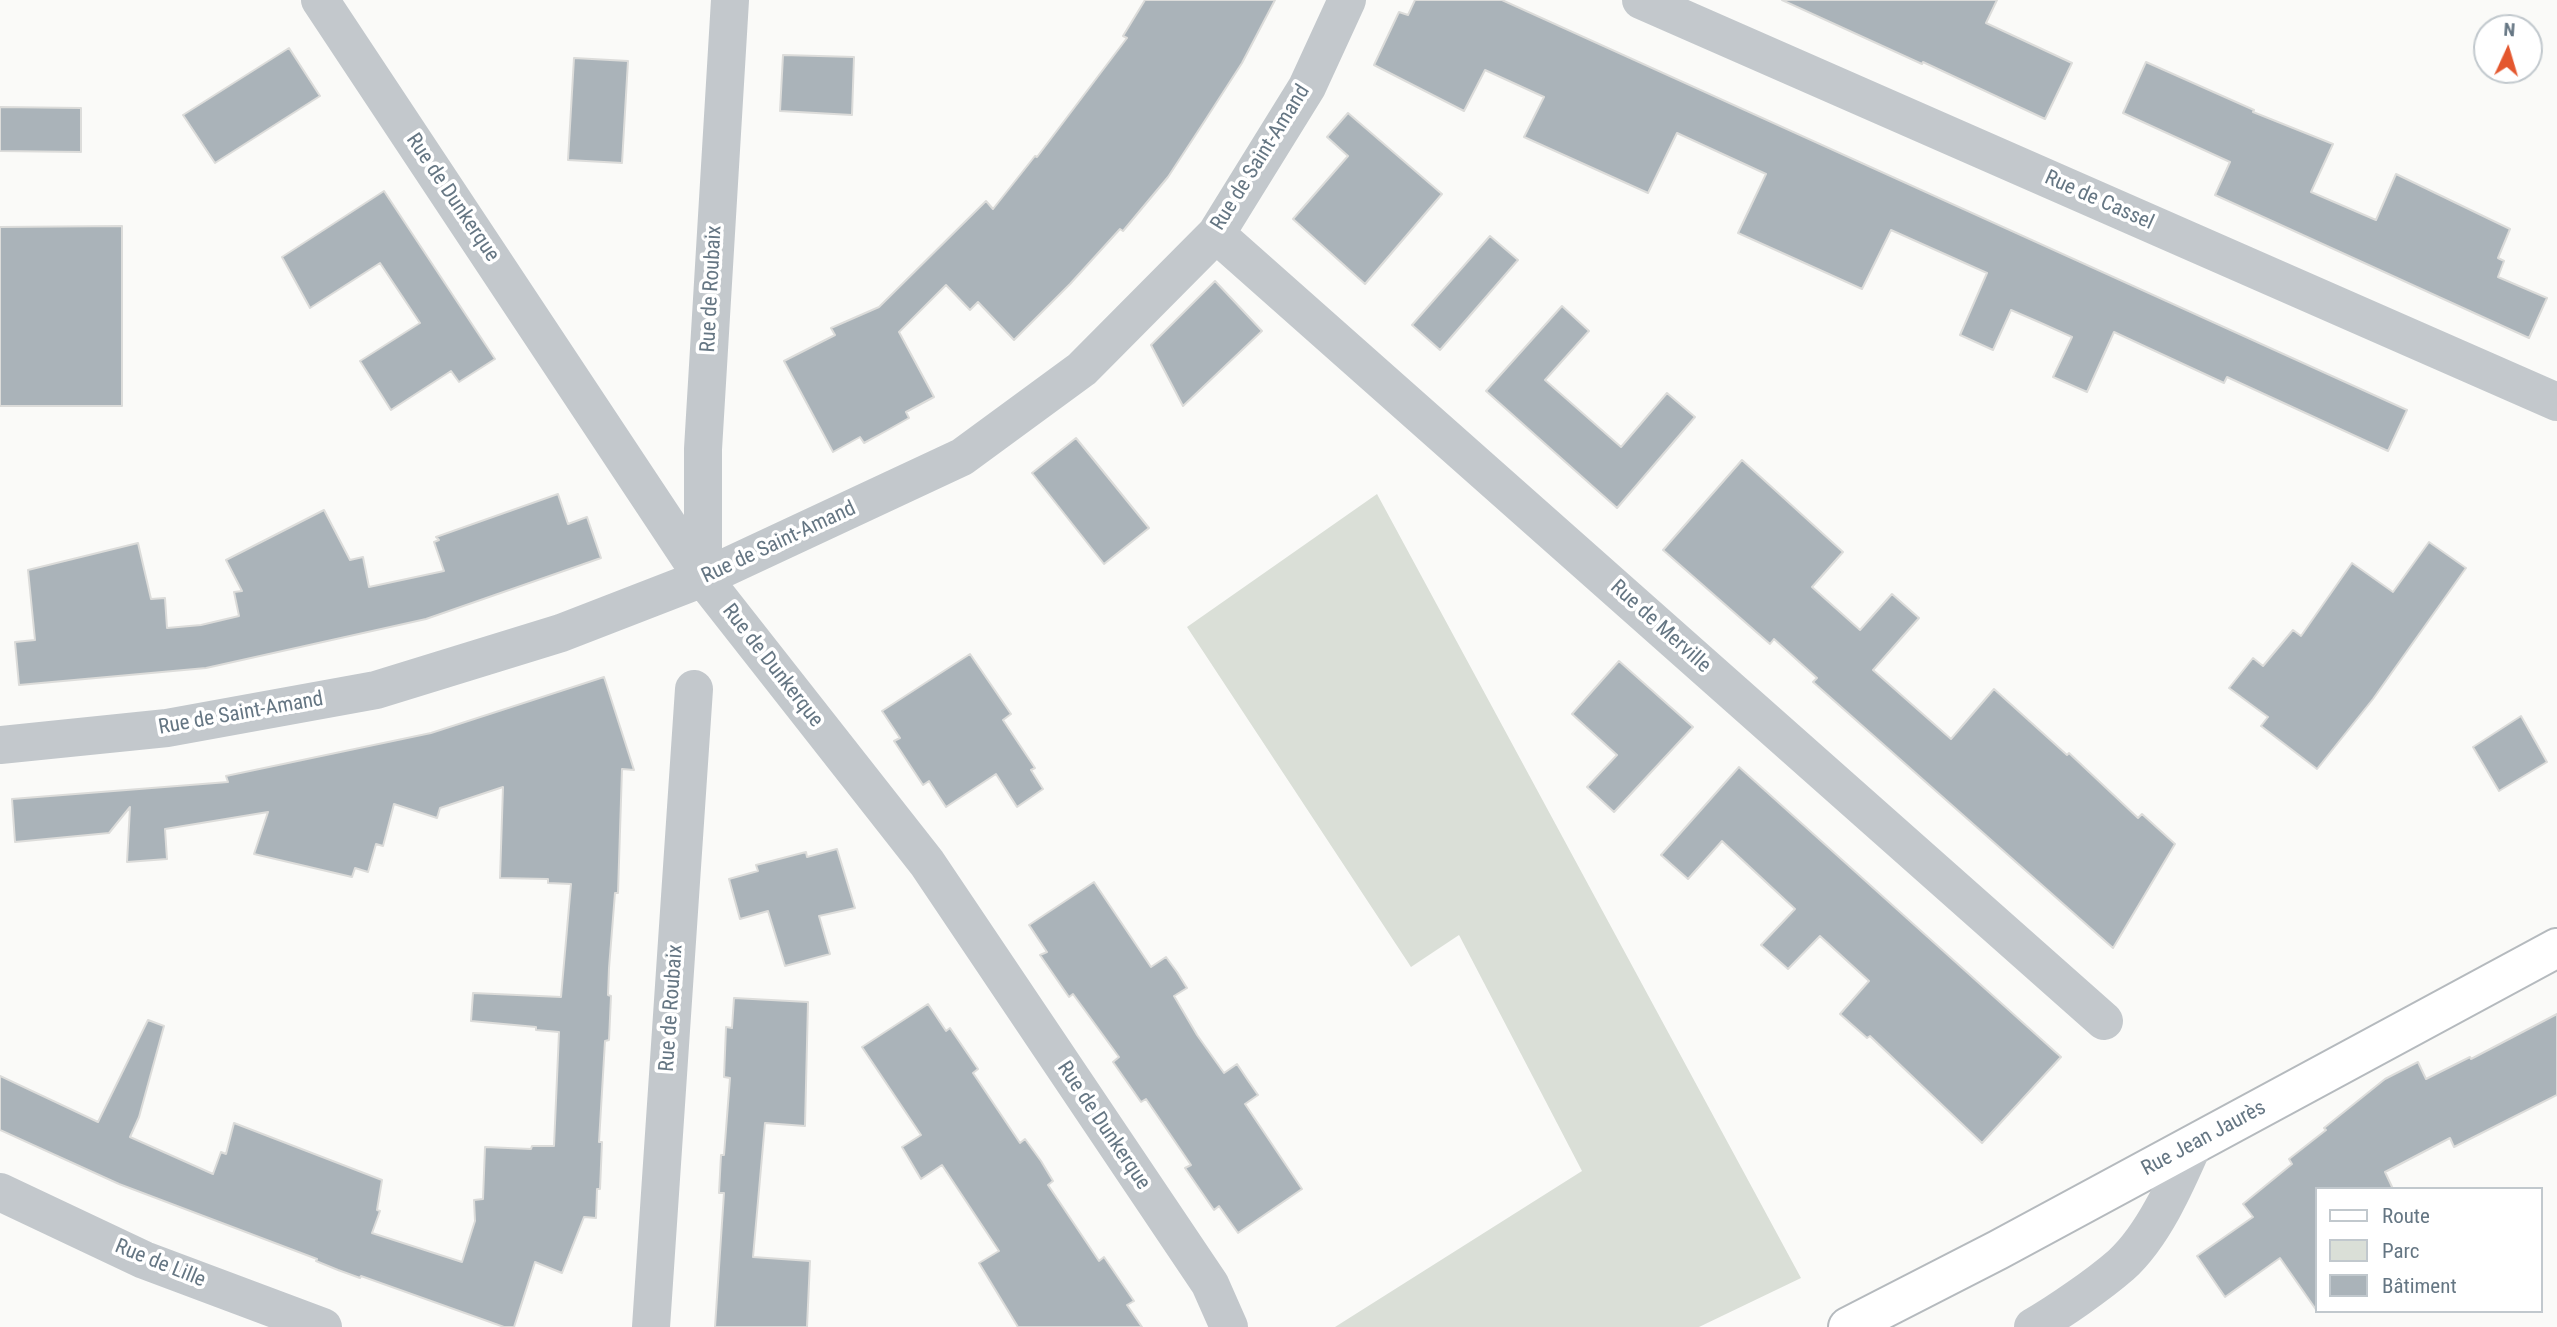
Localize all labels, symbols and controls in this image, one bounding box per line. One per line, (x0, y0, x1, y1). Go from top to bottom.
north arrow (2473, 14, 2543, 84)
text: N (2503, 18, 2516, 41)
street label: Rue de Saint-Amand (1206, 81, 1316, 235)
street label: Rue de Dunkerque (400, 129, 504, 267)
street label: Rue de Cassel (2041, 166, 2157, 236)
street label: Rue de Roubaix (696, 225, 728, 353)
street label: Rue de Saint-Amand (698, 496, 860, 590)
street label: Rue de Merville (1605, 575, 1715, 679)
street label: Rue de Dunkerque (716, 599, 828, 733)
street label: Rue de Saint-Amand (157, 687, 325, 741)
street label: Rue de Roubaix (655, 944, 689, 1072)
street label: Rue de Dunkerque (1051, 1057, 1155, 1195)
street label: Rue Jean Jaurès (2138, 1096, 2270, 1182)
legend (2316, 1187, 2543, 1313)
text: Route (2382, 1204, 2430, 1228)
street label: Rue de Lille (111, 1234, 209, 1294)
text: Parc (2382, 1239, 2420, 1263)
text: Bâtiment (2382, 1274, 2457, 1298)

